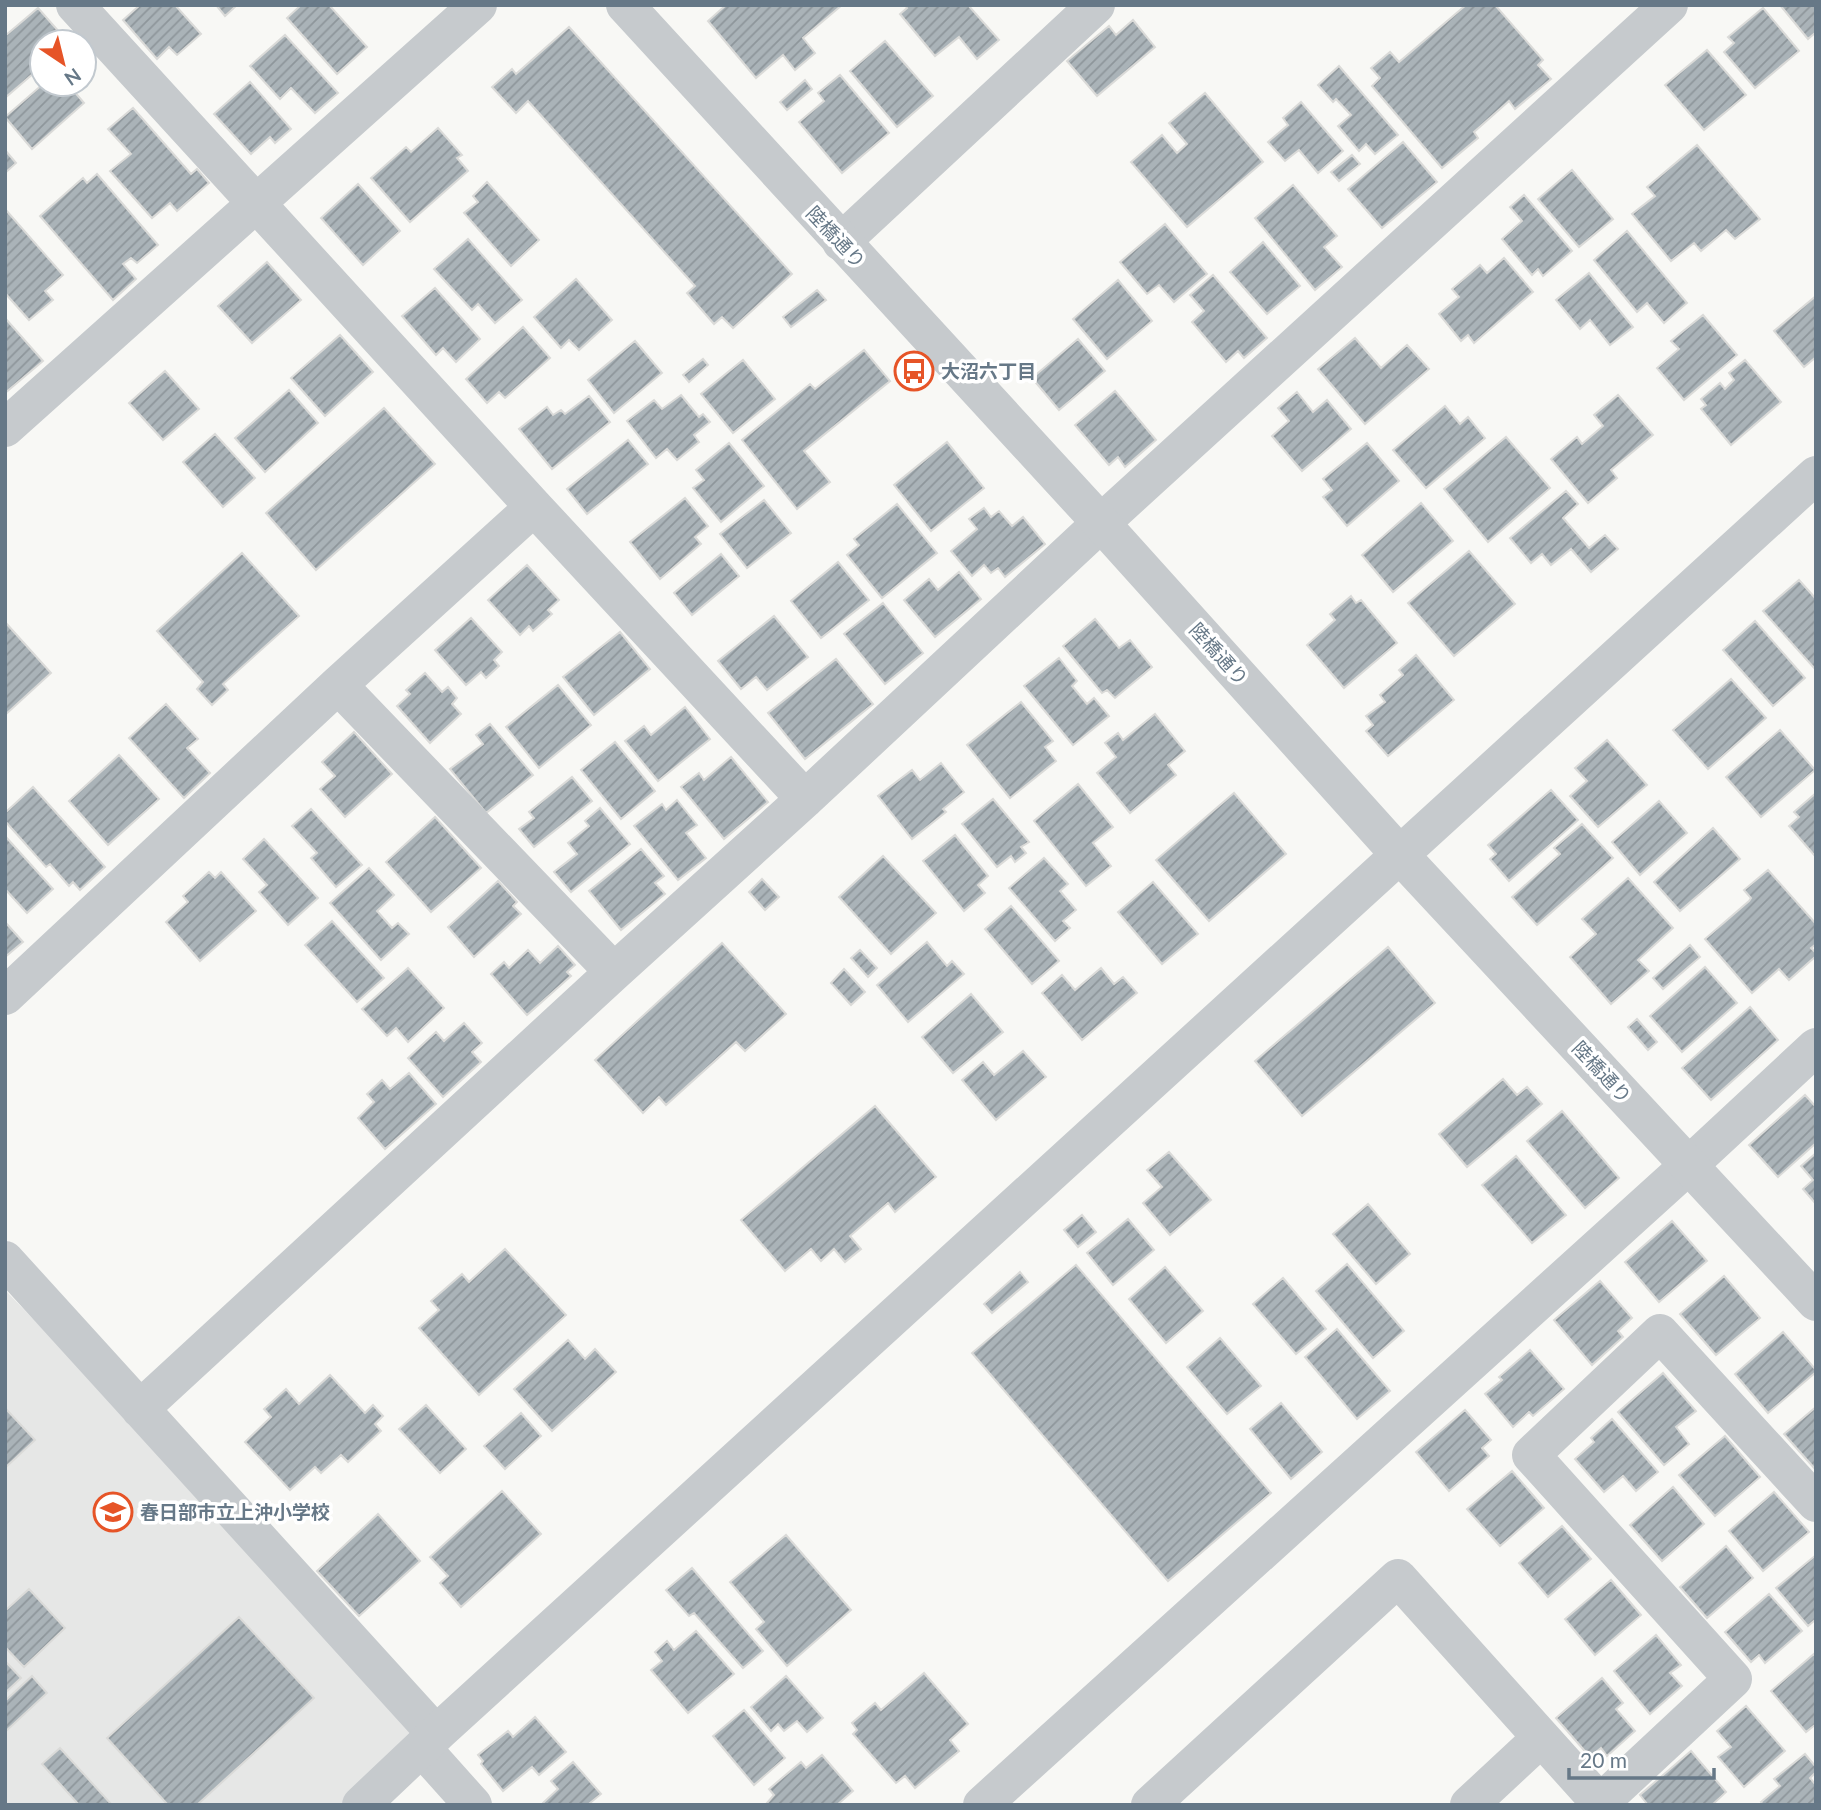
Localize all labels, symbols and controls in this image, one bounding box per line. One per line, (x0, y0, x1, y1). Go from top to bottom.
north arrow (28, 28, 98, 98)
text: N (60, 64, 86, 91)
street label: 陸橋通り (802, 201, 871, 272)
bus stop icon: 大沼六丁目 (893, 350, 935, 392)
place label: 大沼六丁目 (941, 359, 1036, 382)
street label: 陸橋通り (1185, 618, 1253, 690)
street label: 陸橋通り (1568, 1036, 1637, 1107)
school or university icon: 春日部市立上沖小学校 (92, 1491, 134, 1533)
place label: 春日部市立上沖小学校 (140, 1500, 330, 1523)
scale bar (1569, 1736, 1714, 1780)
text: 20 m (1580, 1747, 1627, 1772)

